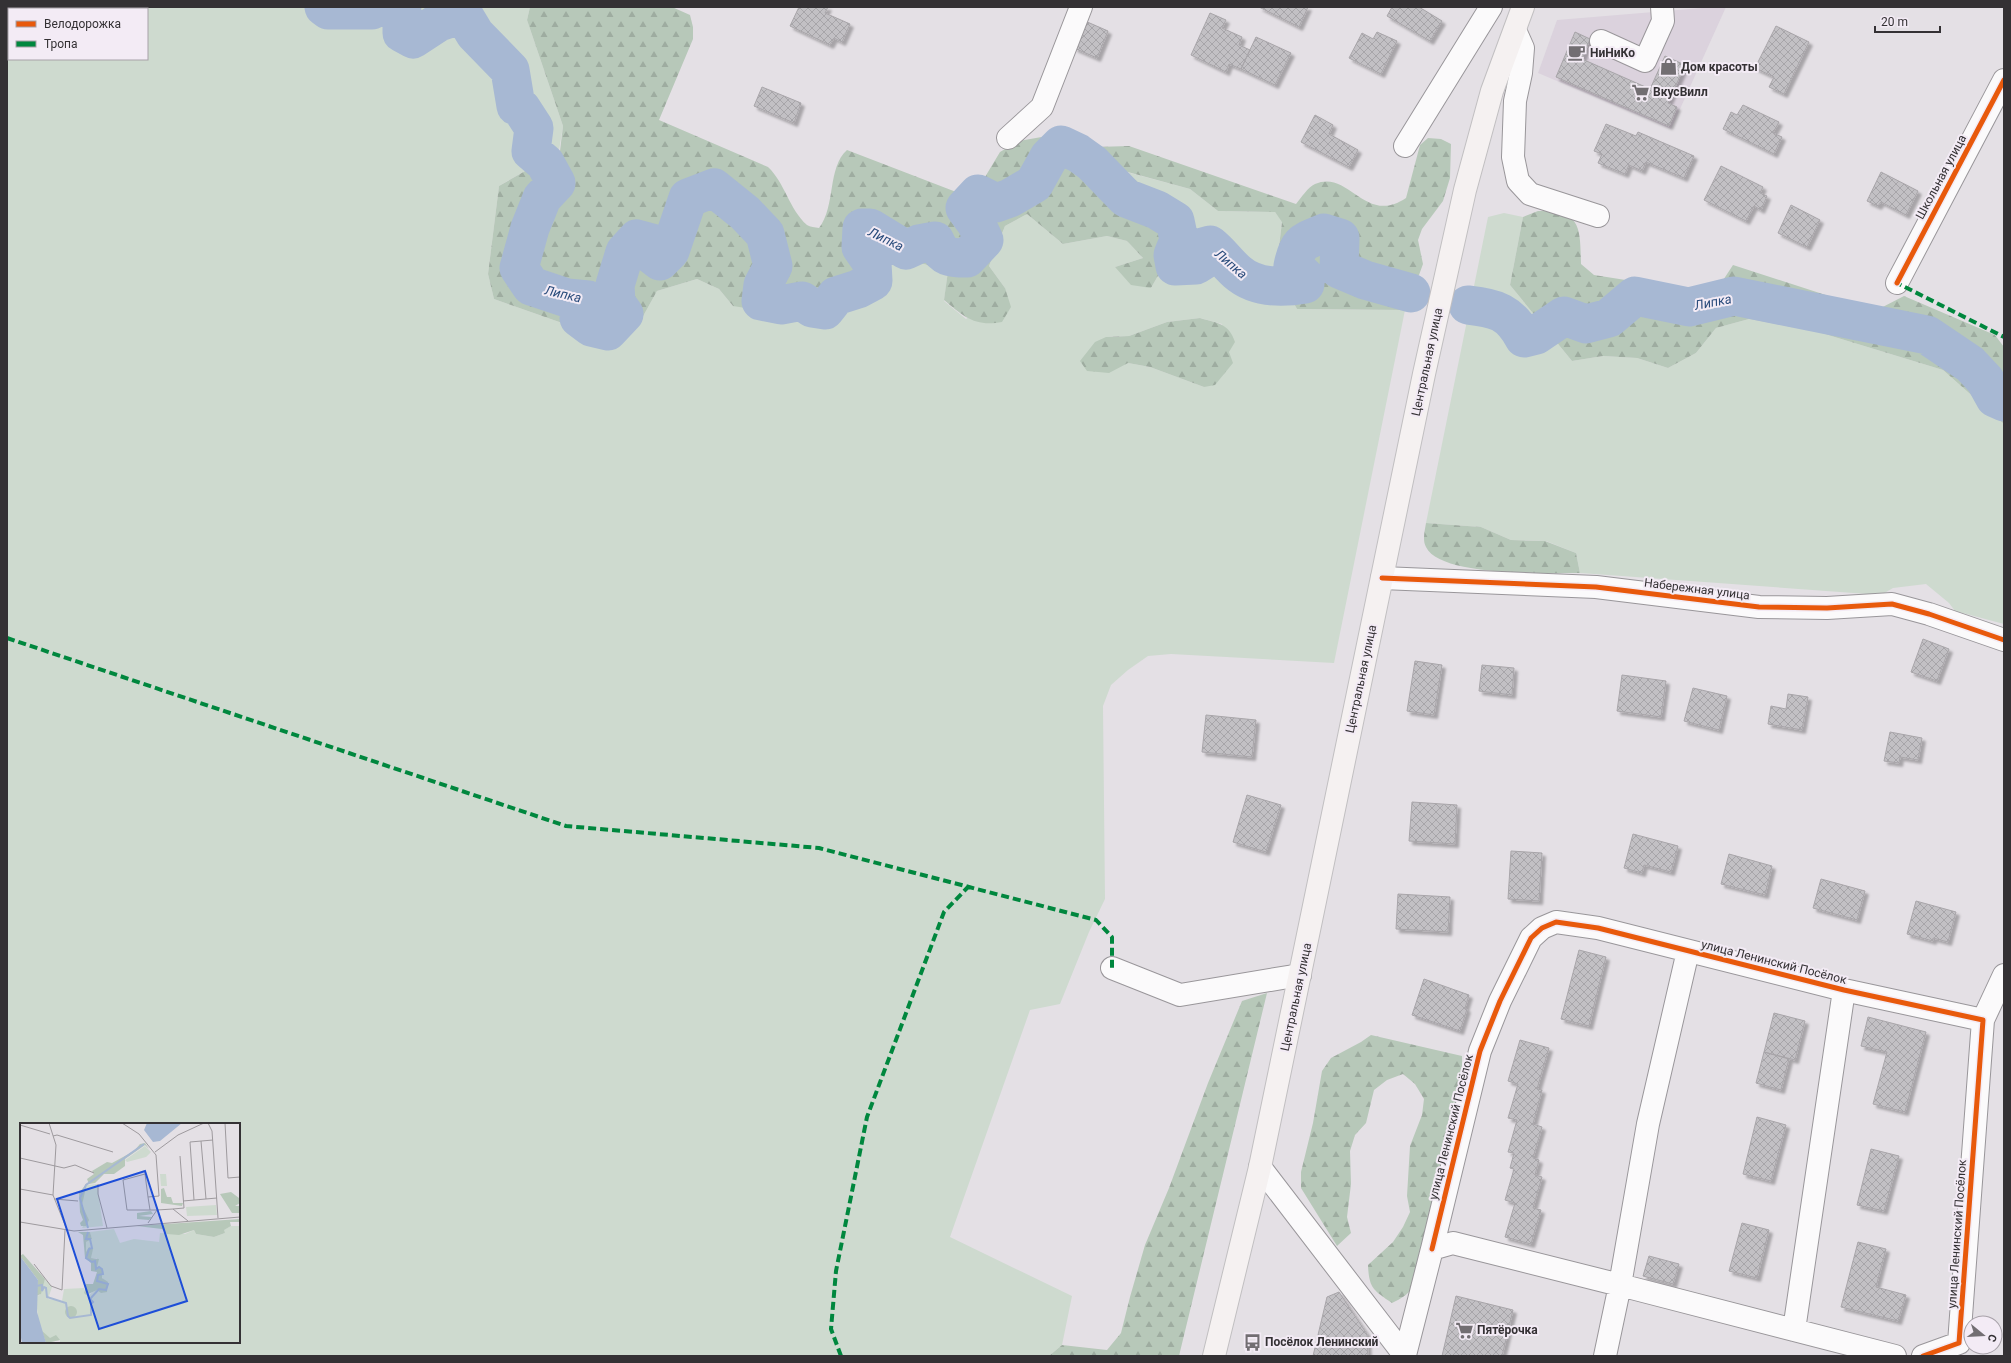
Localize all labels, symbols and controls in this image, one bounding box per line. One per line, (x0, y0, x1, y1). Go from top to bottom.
legend (8, 8, 148, 60)
scale bar (1875, 8, 1940, 34)
text: 20 m (1881, 15, 1908, 29)
text: Велодорожка (44, 17, 121, 31)
text: Тропа (44, 37, 78, 51)
cafe icon: НиНиКо (1567, 43, 1587, 63)
place label: НиНиКо (1590, 46, 1635, 60)
shop icon: Дом красоты (1658, 57, 1678, 77)
place label: Дом красоты (1681, 60, 1758, 74)
supermarket icon: ВкусВилл (1630, 82, 1650, 102)
place label: ВкусВилл (1653, 85, 1708, 99)
street label: Школьная улица (1913, 132, 1969, 222)
water label: Липка (865, 224, 906, 254)
water label: Липка (1211, 245, 1250, 282)
water label: Липка (542, 282, 583, 306)
water label: Липка (1692, 291, 1733, 313)
street label: Центральная улица (1409, 306, 1445, 418)
street label: Набережная улица (1643, 576, 1751, 602)
street label: Центральная улица (1343, 623, 1379, 735)
street label: улица Ленинский Посёлок (1700, 937, 1849, 987)
street label: Центральная улица (1278, 941, 1314, 1053)
street label: улица Ленинский Посёлок (1426, 1052, 1476, 1201)
inset map (20, 1123, 240, 1343)
street label: улица Ленинский Посёлок (1945, 1158, 1969, 1309)
north arrow (1963, 1315, 2003, 1355)
supermarket icon: Пятёрочка (1454, 1320, 1474, 1340)
place label: Пятёрочка (1477, 1323, 1538, 1337)
bus stop icon: Посёлок Ленинский (1242, 1332, 1262, 1352)
text: С (1985, 1333, 1999, 1343)
place label: Посёлок Ленинский (1265, 1335, 1378, 1349)

